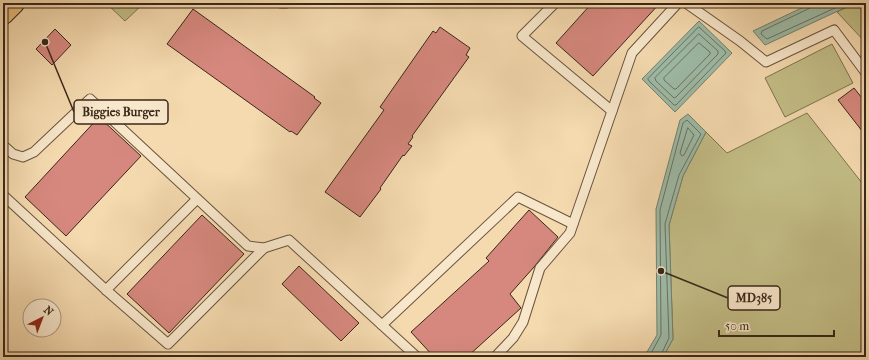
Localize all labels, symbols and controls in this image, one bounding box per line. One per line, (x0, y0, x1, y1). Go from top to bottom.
callout: Biggies Burger (74, 100, 168, 124)
text: Biggies Burger (82, 105, 161, 120)
callout: MD385 (728, 286, 780, 310)
text: MD385 (735, 291, 773, 306)
north arrow (22, 298, 62, 338)
text: N (41, 303, 56, 319)
scale bar (719, 312, 834, 338)
text: 50 m (725, 319, 749, 333)

